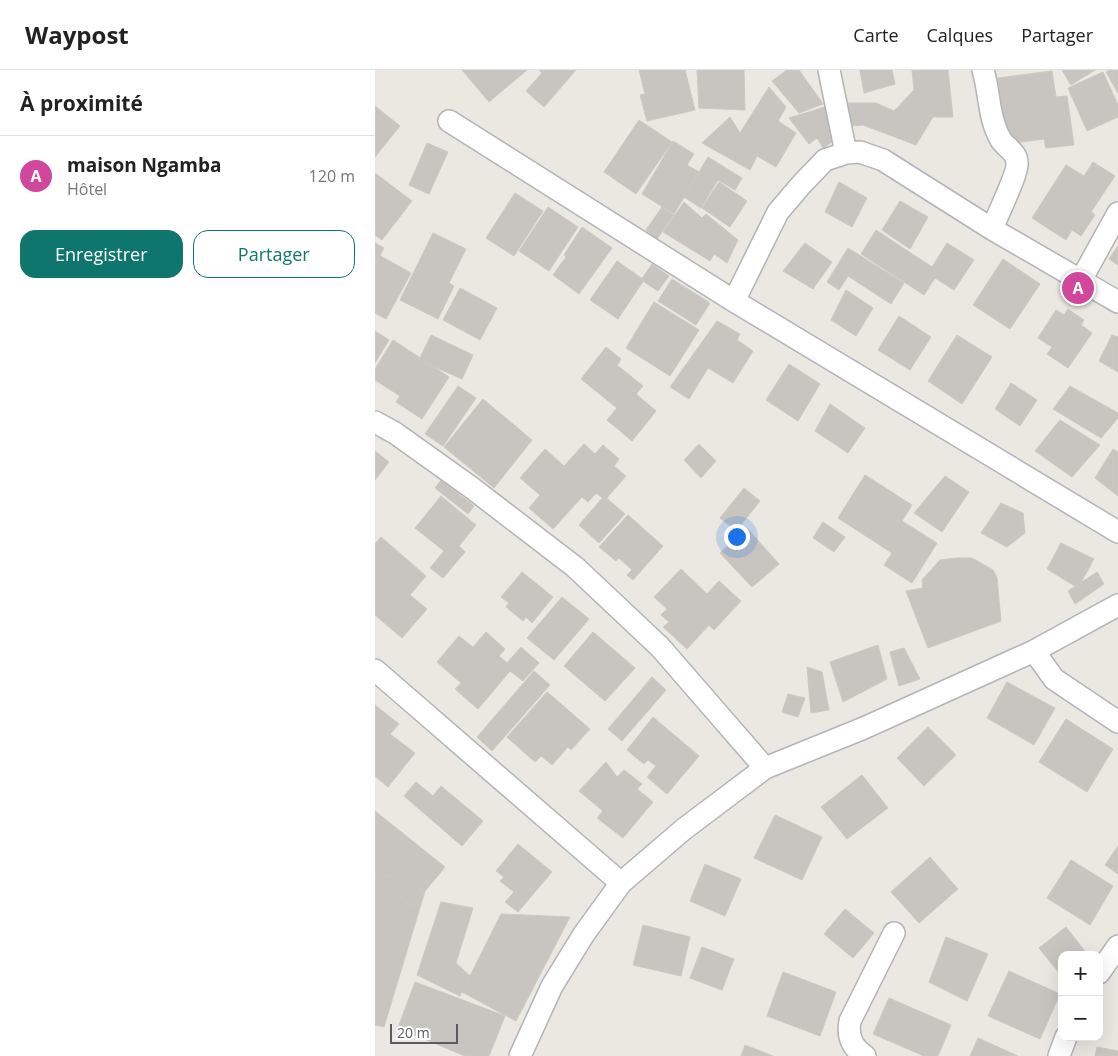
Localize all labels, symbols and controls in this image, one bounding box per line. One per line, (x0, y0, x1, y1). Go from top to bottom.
text: Waypost (25, 18, 129, 51)
text: Carte (853, 23, 899, 47)
text: Calques (927, 23, 993, 47)
text: Partager (1021, 23, 1093, 47)
text: À proximité (20, 89, 143, 117)
text: maison Ngamba (67, 152, 221, 178)
text: A (30, 165, 42, 187)
text: 120 m (309, 165, 355, 187)
text: Hôtel (67, 178, 107, 200)
button: Enregistrer (20, 230, 183, 278)
button: Partager (193, 230, 355, 278)
pin: A (1062, 269, 1094, 307)
your location (724, 524, 750, 550)
map controls (1058, 951, 1103, 1041)
button: + (1058, 951, 1103, 996)
button: − (1058, 996, 1103, 1041)
scale bar (390, 1021, 457, 1044)
text: 20 m (397, 1023, 430, 1042)

